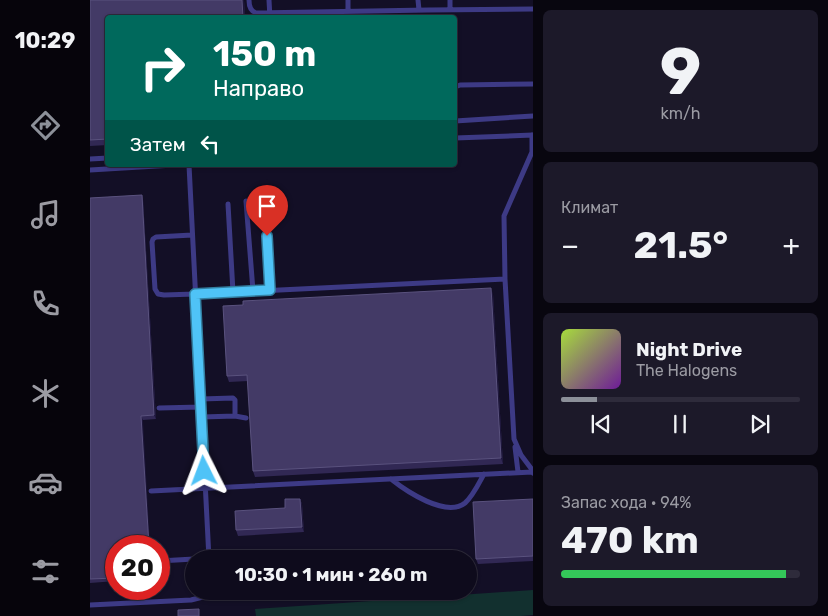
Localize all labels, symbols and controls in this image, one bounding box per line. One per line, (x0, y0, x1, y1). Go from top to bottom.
text: 10:29 (15, 27, 75, 54)
text: 150 m (213, 33, 316, 75)
text: 9 (660, 33, 701, 110)
icon: right (130, 35, 195, 100)
text: Направо (213, 75, 304, 102)
text: km/h (661, 104, 700, 123)
icon: directions (28, 108, 63, 143)
icon: left (196, 130, 224, 158)
text: Затем (130, 133, 186, 156)
pin (246, 185, 288, 236)
icon: arrive (253, 192, 281, 220)
icon: music (28, 197, 63, 232)
text: Климат (561, 198, 618, 217)
text: 21.5° (634, 222, 728, 268)
text: − (561, 229, 579, 262)
text: + (783, 229, 800, 262)
icon: phone (28, 286, 63, 321)
text: Night Drive (636, 338, 742, 361)
text: The Halogens (636, 361, 737, 380)
icon: climate (28, 376, 63, 411)
icon: previous (587, 410, 615, 438)
icon: pause (666, 410, 694, 438)
icon: next (746, 410, 774, 438)
position arrow (177, 444, 229, 496)
icon: car (28, 465, 63, 500)
text: Запас хода · 94% (561, 493, 692, 512)
text: 470 km (561, 517, 699, 563)
speed limit sign: 20 (105, 535, 170, 600)
icon: filters (28, 554, 63, 589)
text: 10:30 · 1 мин · 260 m (235, 563, 427, 586)

